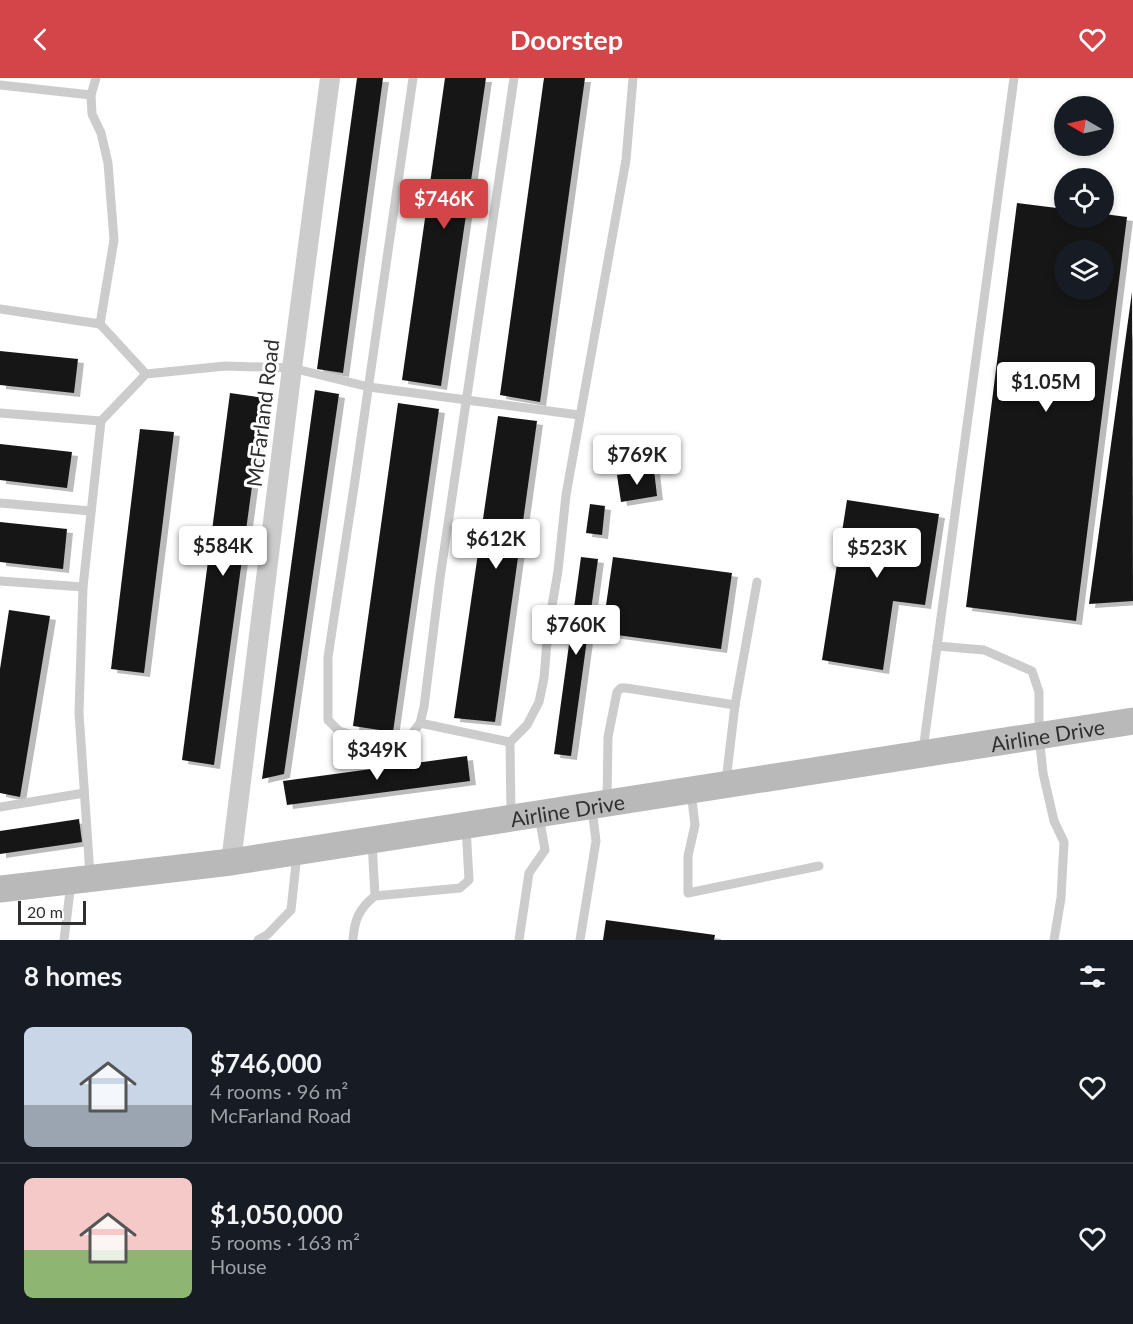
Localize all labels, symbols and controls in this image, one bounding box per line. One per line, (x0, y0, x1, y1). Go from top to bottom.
icon: back (24, 23, 57, 56)
text: Doorstep (510, 23, 623, 56)
icon: heart (1076, 23, 1109, 56)
north arrow (1054, 96, 1114, 156)
map controls (1054, 96, 1114, 300)
button: locate (1054, 168, 1114, 228)
pin: $746K (402, 179, 486, 230)
text: $746K (414, 186, 474, 210)
button: layers (1054, 240, 1114, 300)
street label: McFarland Road (241, 338, 283, 488)
pin: $1.05M (997, 362, 1095, 413)
text: $1.05M (1011, 369, 1081, 393)
pin: $769K (595, 435, 679, 486)
text: $769K (607, 442, 667, 466)
pin: $612K (454, 519, 538, 570)
pin: $584K (181, 526, 265, 577)
text: $612K (466, 526, 526, 550)
pin: $523K (835, 528, 919, 579)
text: $584K (193, 533, 253, 557)
text: $523K (847, 535, 907, 559)
pin: $760K (534, 605, 618, 656)
text: $760K (546, 612, 606, 636)
street label: Airline Drive (989, 713, 1106, 756)
pin: $349K (335, 730, 419, 781)
text: $349K (347, 737, 407, 761)
street label: Airline Drive (509, 788, 626, 831)
scale bar (18, 898, 86, 926)
text: 20 m (27, 902, 63, 921)
text: 8 homes (24, 960, 122, 992)
icon: filters (1076, 960, 1109, 993)
text: $746,000 (210, 1047, 322, 1079)
icon: home (72, 1051, 144, 1123)
icon: heart (1076, 1071, 1109, 1104)
text: 4 rooms · 96 m² (210, 1079, 348, 1103)
text: McFarland Road (210, 1103, 351, 1127)
text: $1,050,000 (210, 1198, 343, 1230)
icon: home (72, 1202, 144, 1274)
icon: heart (1076, 1222, 1109, 1255)
text: 5 rooms · 163 m² (210, 1230, 360, 1254)
text: House (210, 1254, 267, 1278)

